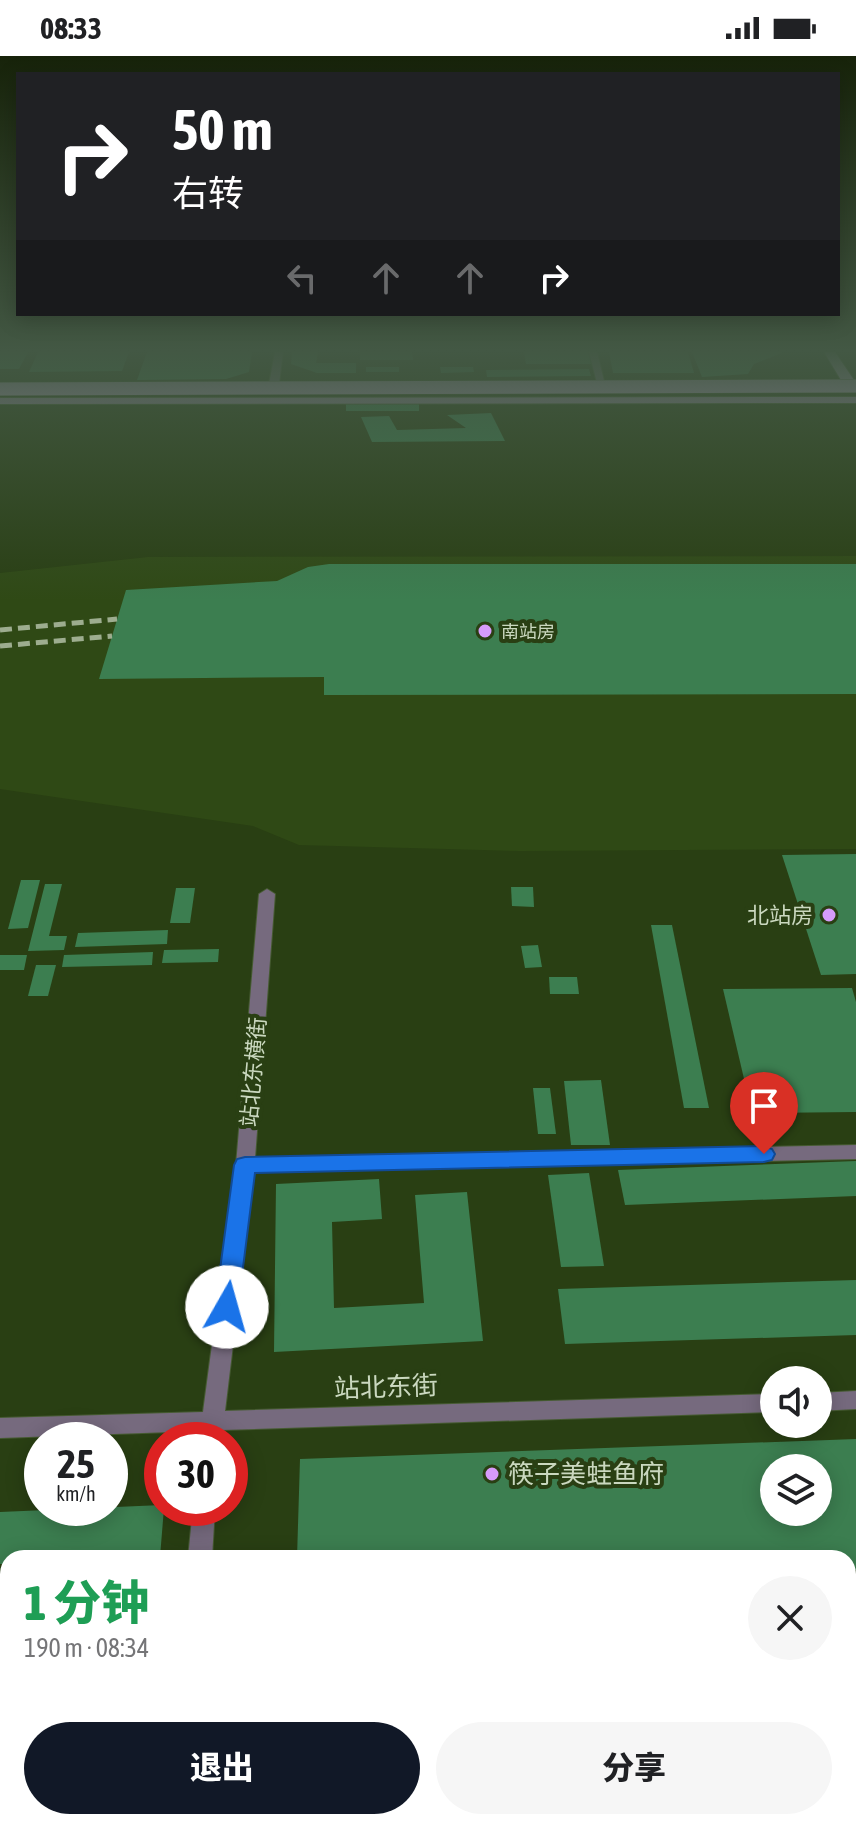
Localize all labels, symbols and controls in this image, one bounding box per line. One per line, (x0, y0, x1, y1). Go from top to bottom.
text: 08:33 (40, 11, 102, 45)
text: 50 m (172, 98, 273, 162)
icon: right (40, 104, 144, 208)
text: 右转 (172, 172, 244, 214)
icon: left (280, 256, 324, 300)
icon: ahead (364, 256, 408, 300)
icon: ahead (448, 256, 492, 300)
icon: right (532, 256, 576, 300)
place label: 南站房 (501, 621, 555, 642)
marker: 南站房 (476, 622, 494, 640)
place label: 北站房 (747, 902, 813, 928)
marker: 北站房 (820, 906, 838, 924)
street label: 站北东横街 (235, 1016, 271, 1128)
pin (730, 1072, 798, 1154)
icon: arrive (742, 1084, 786, 1128)
position arrow (185, 1265, 269, 1349)
map controls (760, 1366, 832, 1526)
button: sound (760, 1366, 832, 1438)
street label: 站北东街 (334, 1370, 438, 1404)
speed limit sign: 30 (144, 1422, 248, 1526)
text: 25 (57, 1441, 95, 1486)
button: layers (760, 1454, 832, 1526)
place label: 筷子美蛙鱼府 (508, 1459, 664, 1489)
marker: 筷子美蛙鱼府 (483, 1465, 501, 1483)
text: km/h (56, 1482, 96, 1505)
text: 1 分钟 (24, 1575, 149, 1630)
button: close (748, 1576, 832, 1660)
text: 190 m · 08:34 (24, 1633, 149, 1663)
button: 退出 (24, 1722, 420, 1814)
button: 分享 (436, 1722, 832, 1814)

